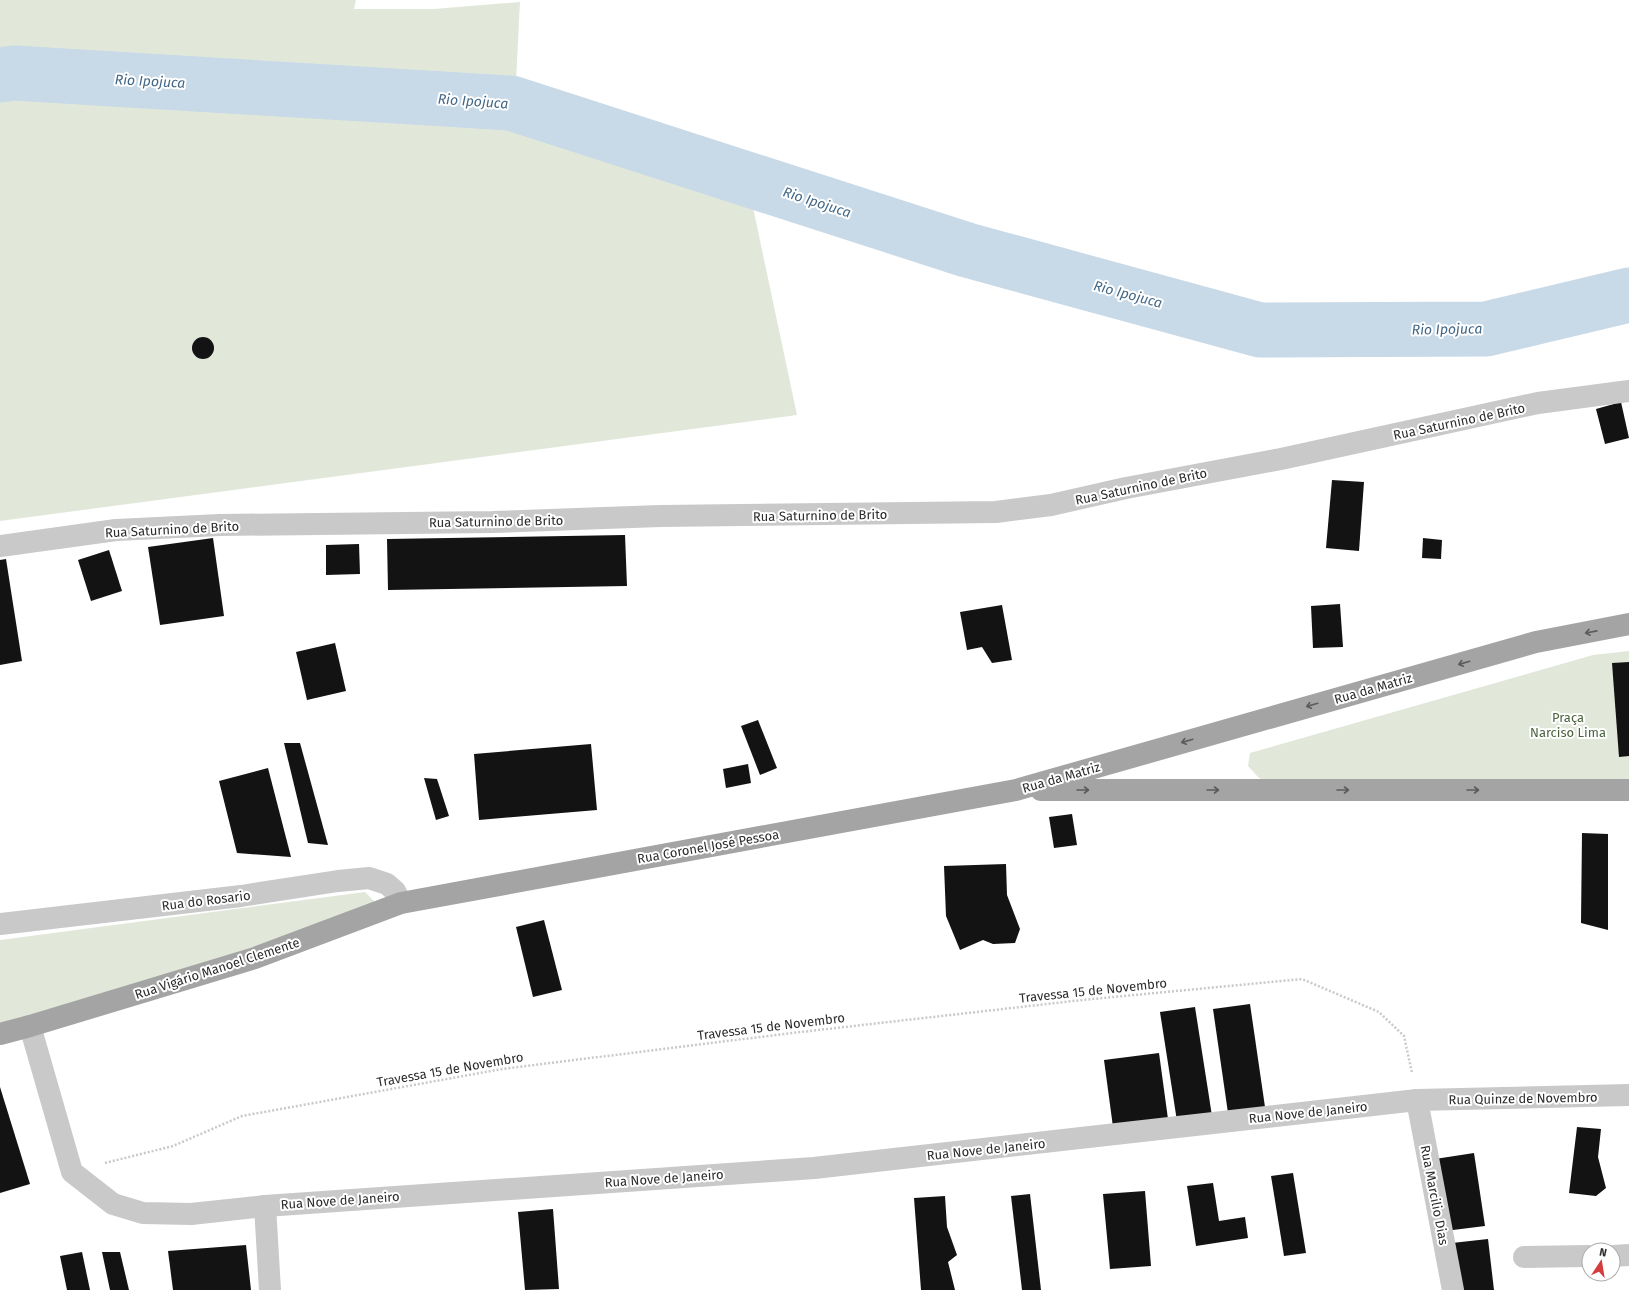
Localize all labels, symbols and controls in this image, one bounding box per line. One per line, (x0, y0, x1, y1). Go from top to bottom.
water label: Rio Ipojuca (114, 71, 186, 92)
water label: Rio Ipojuca (437, 91, 509, 112)
water label: Rio Ipojuca (781, 183, 853, 221)
water label: Rio Ipojuca (1092, 277, 1164, 312)
water label: Rio Ipojuca (1412, 320, 1482, 339)
street label: Rua Saturnino de Brito (1392, 400, 1526, 443)
street label: Rua Saturnino de Brito (1074, 465, 1208, 508)
street label: Rua Saturnino de Brito (753, 507, 887, 524)
street label: Rua Saturnino de Brito (429, 513, 563, 530)
street label: Rua Saturnino de Brito (105, 518, 239, 541)
one-way arrow (1585, 628, 1598, 636)
one-way arrow (1458, 659, 1471, 667)
street label: Rua da Matriz (1332, 670, 1414, 707)
one-way arrow (1306, 702, 1319, 709)
park label: Praça Narciso Lima (1530, 710, 1606, 740)
one-way arrow (1181, 738, 1194, 745)
street label: Rua da Matriz (1020, 759, 1102, 796)
one-way arrow (1076, 786, 1089, 794)
one-way arrow (1206, 786, 1219, 794)
one-way arrow (1336, 786, 1349, 794)
one-way arrow (1466, 786, 1479, 794)
street label: Rua Coronel José Pessoa (636, 827, 780, 866)
street label: Rua do Rosario (161, 888, 251, 913)
street label: Rua Vigário Manoel Clemente (133, 935, 301, 1002)
street label: Travessa 15 de Novembro (1018, 975, 1168, 1006)
street label: Travessa 15 de Novembro (696, 1010, 846, 1043)
street label: Travessa 15 de Novembro (376, 1049, 524, 1090)
street label: Rua Quinze de Novembro (1448, 1090, 1598, 1107)
street label: Rua Nove de Janeiro (1248, 1099, 1368, 1126)
street label: Rua Nove de Janeiro (926, 1136, 1046, 1163)
street label: Rua Marcilio Dias (1417, 1144, 1452, 1246)
street label: Rua Nove de Janeiro (604, 1167, 724, 1190)
street label: Rua Nove de Janeiro (280, 1189, 400, 1212)
north arrow (1581, 1242, 1621, 1282)
text: N (1598, 1246, 1608, 1260)

